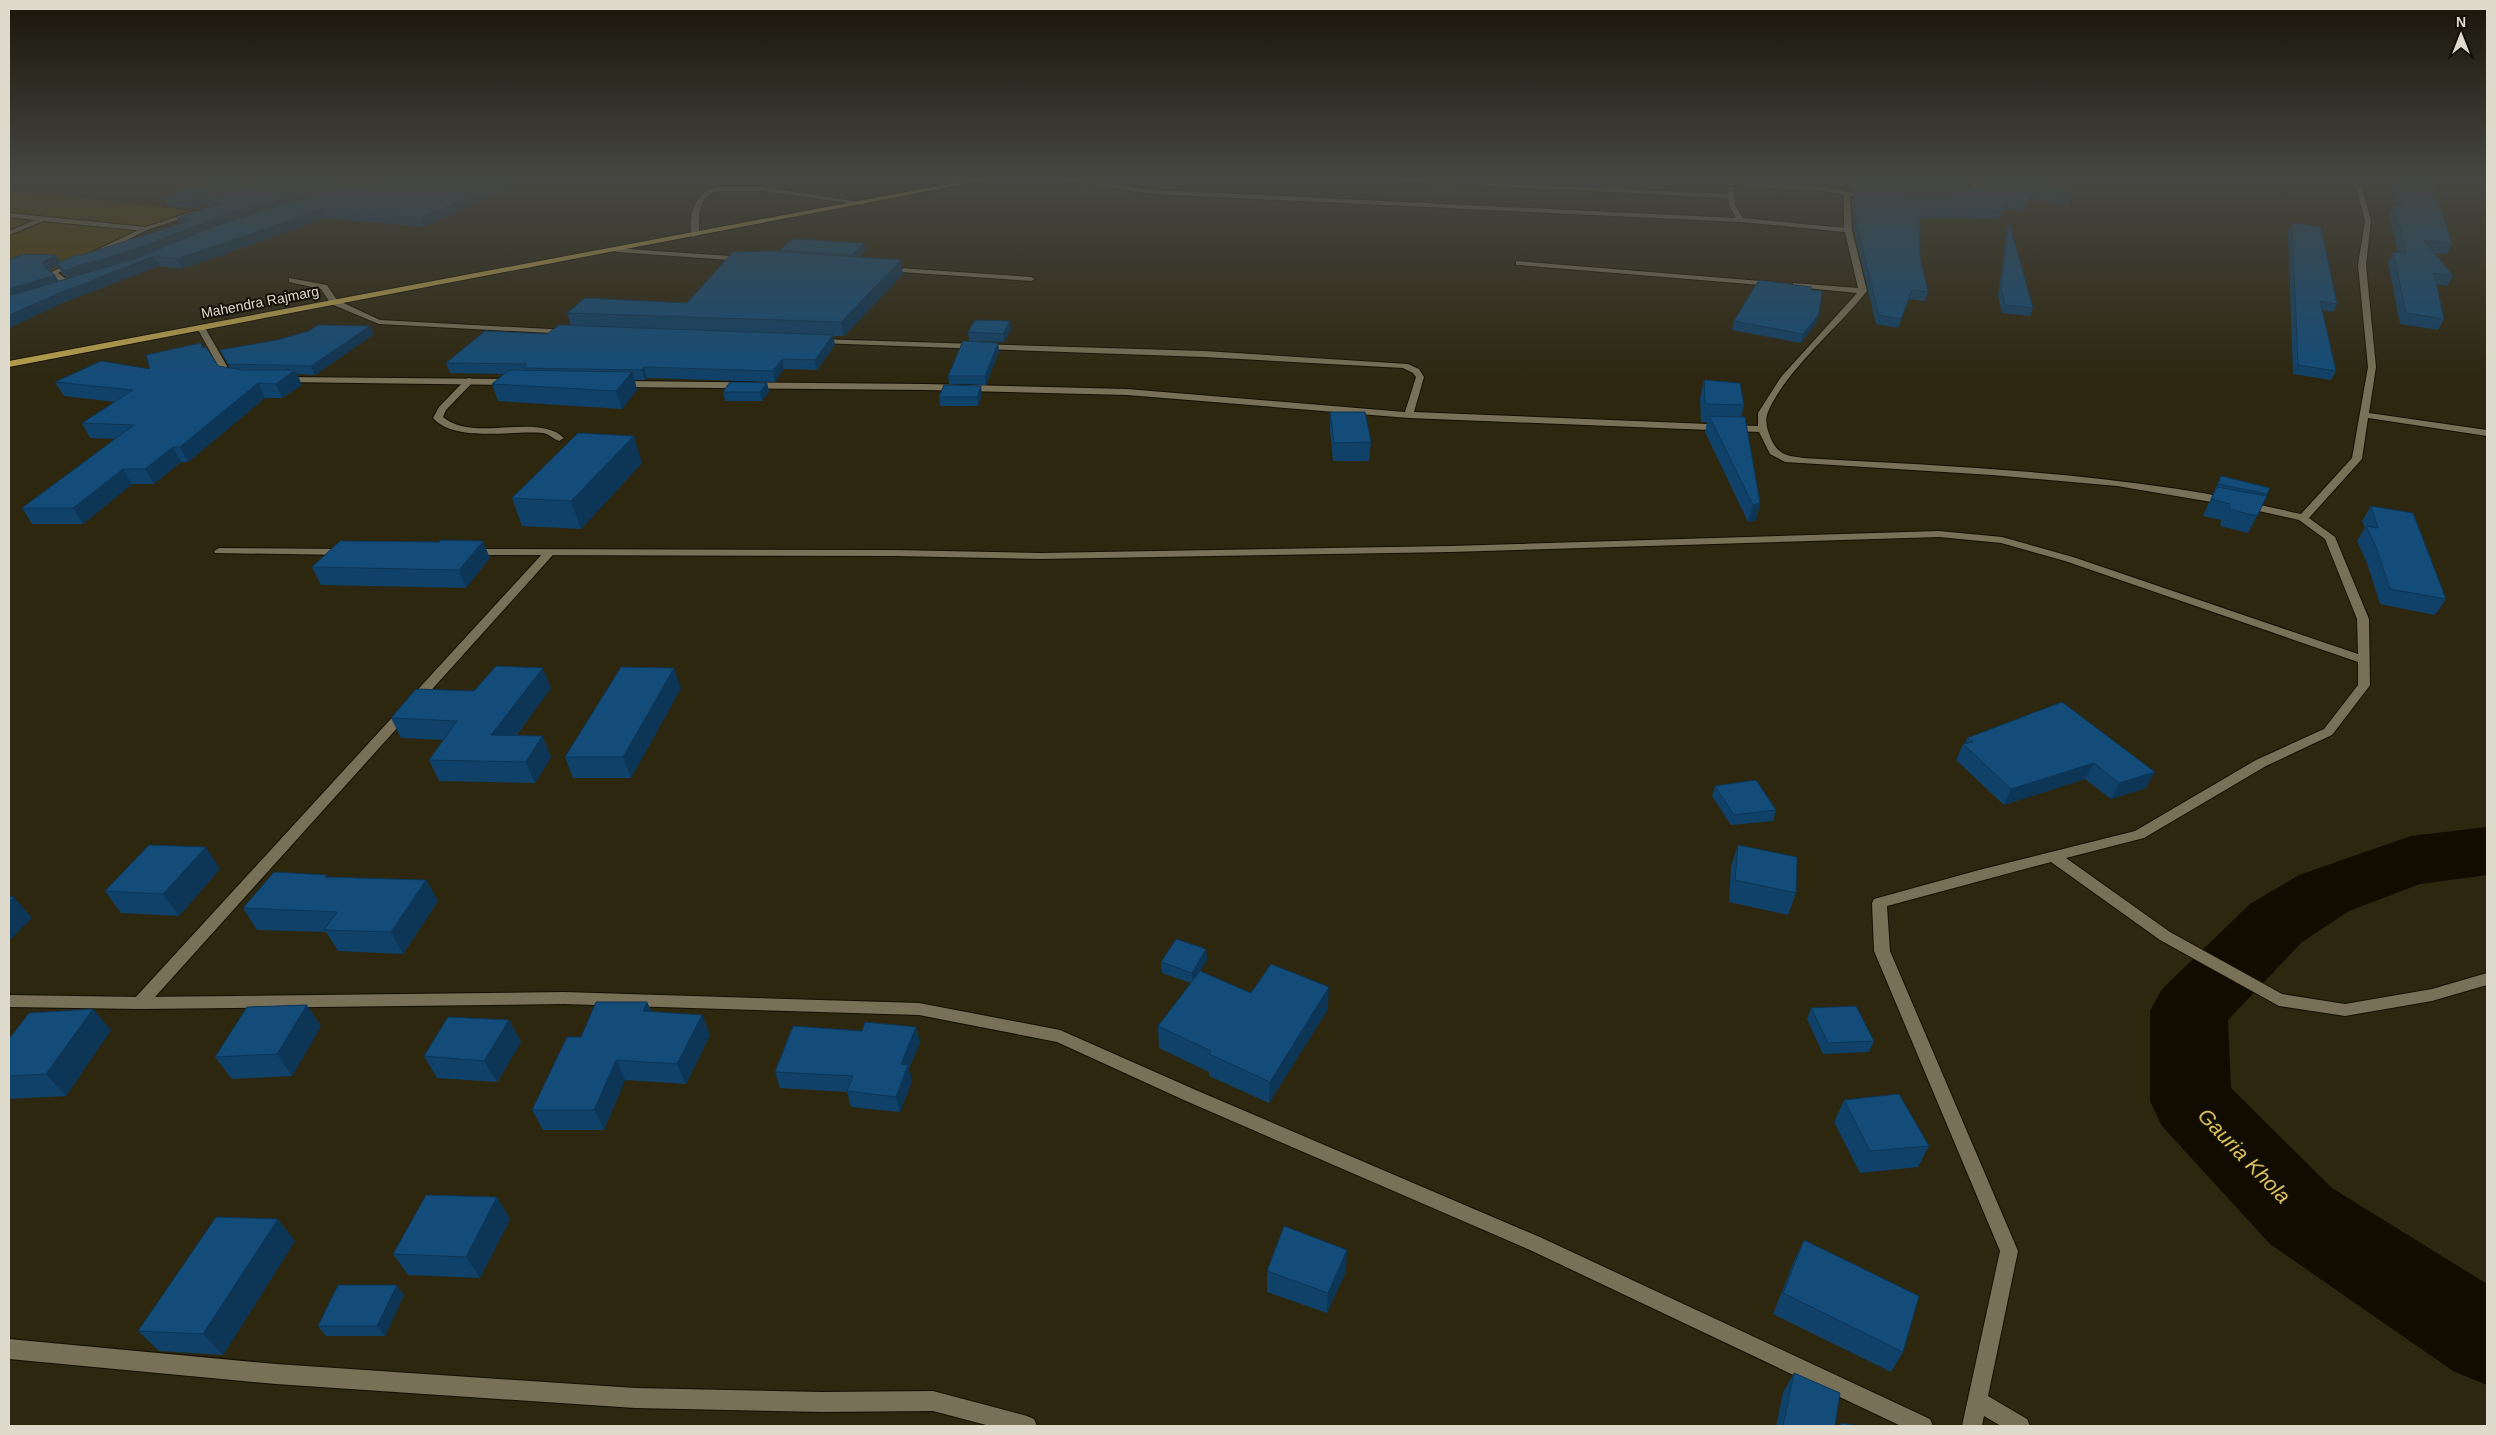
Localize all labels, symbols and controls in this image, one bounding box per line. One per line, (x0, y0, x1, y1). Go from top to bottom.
north arrow (2436, 10, 2486, 60)
text: N (2456, 14, 2466, 30)
street label: Mahendra Rajmarg (200, 283, 320, 321)
water label: Gauria Khola (2194, 1104, 2295, 1208)

